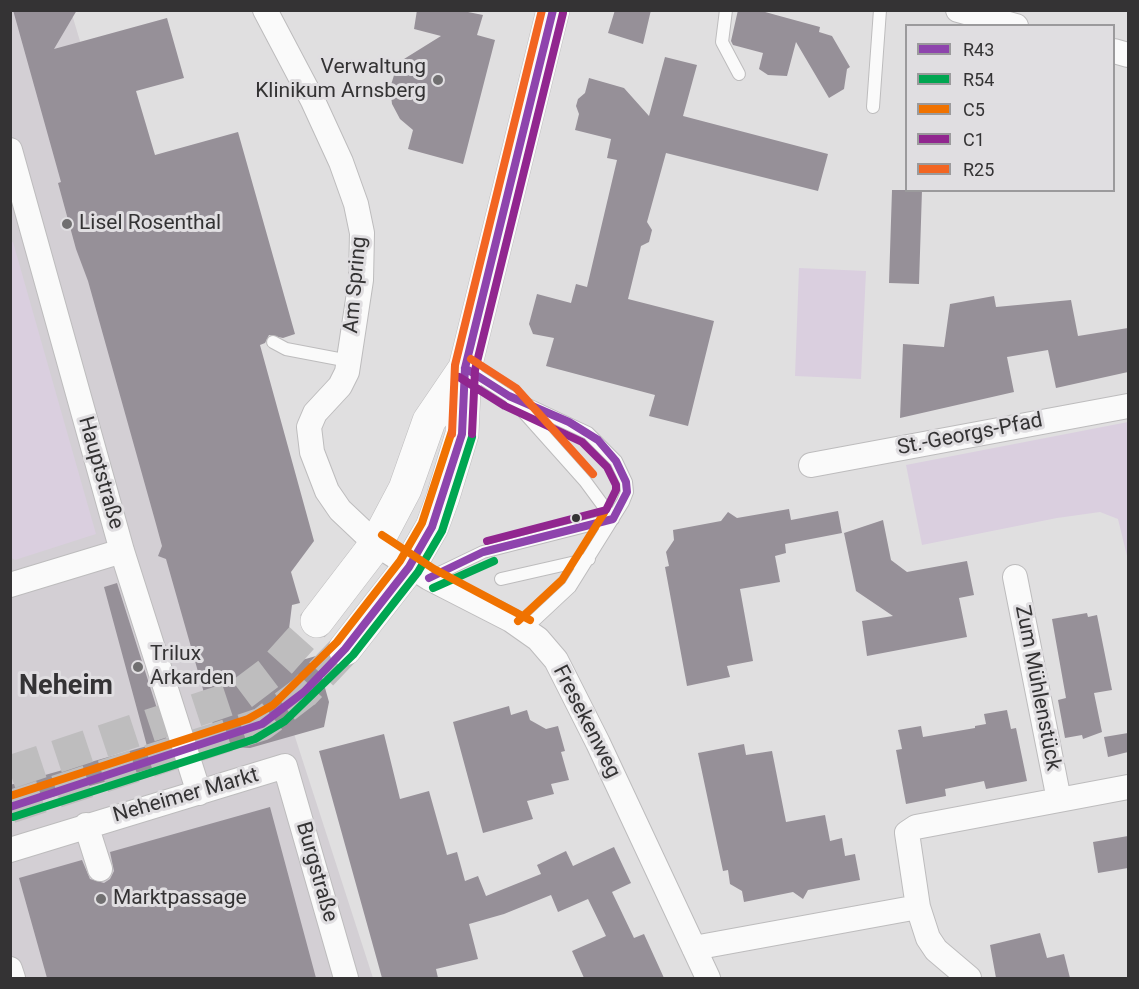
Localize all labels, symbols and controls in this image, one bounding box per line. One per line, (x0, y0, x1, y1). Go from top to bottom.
legend (905, 24, 1115, 192)
text: R43 (963, 39, 994, 60)
place label: Verwaltung Klinikum Arnsberg (255, 55, 426, 105)
text: R54 (963, 69, 994, 90)
marker: Verwaltung Klinikum Arnsberg (431, 73, 445, 87)
text: C5 (963, 99, 985, 120)
text: C1 (963, 129, 985, 150)
text: R25 (963, 159, 994, 180)
place label: Lisel Rosenthal (79, 211, 221, 237)
marker: Lisel Rosenthal (60, 217, 74, 231)
street label: Am Spring (339, 235, 373, 335)
street label: St.-Georgs-Pfad (895, 409, 1045, 461)
street label: Hauptstraße (72, 414, 128, 532)
unlabelled marker (570, 512, 582, 524)
street label: Zum Mühlenstück (1009, 603, 1065, 773)
place label: Trilux Arkarden (150, 642, 234, 692)
marker: Trilux Arkarden (131, 660, 145, 674)
street label: Fresekenweg (547, 661, 625, 783)
district label: Neheim (19, 671, 113, 703)
street label: Neheimer Markt (110, 763, 262, 829)
street label: Burgstraße (290, 819, 342, 925)
place label: Marktpassage (113, 886, 247, 912)
marker: Marktpassage (94, 892, 108, 906)

